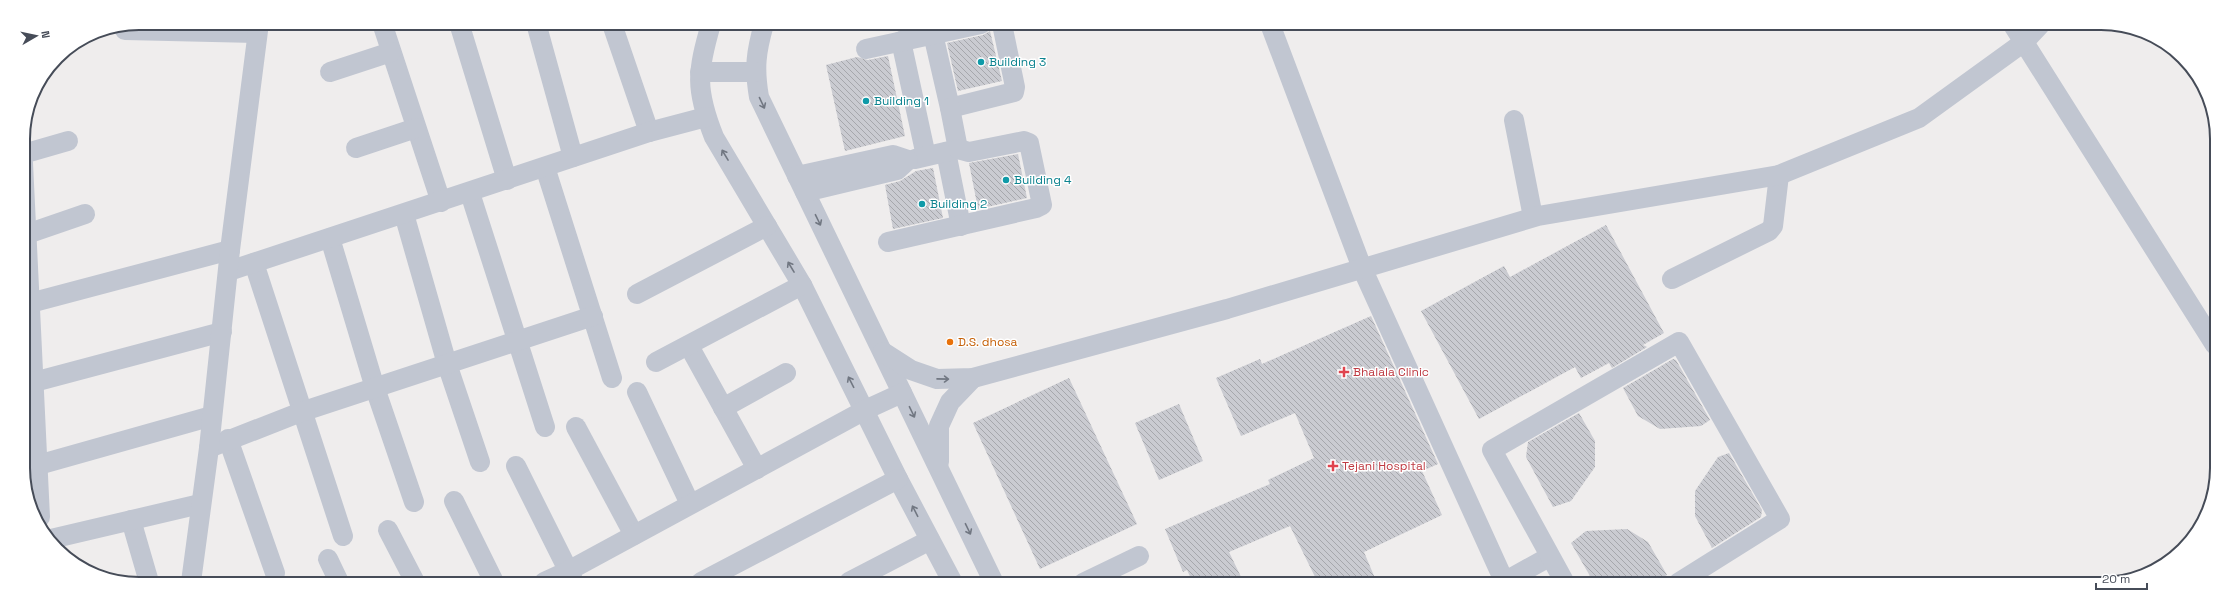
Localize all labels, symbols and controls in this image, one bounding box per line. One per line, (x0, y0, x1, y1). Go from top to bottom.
north arrow (16, 16, 56, 56)
text: N (38, 30, 53, 39)
place label: Building 3 (989, 54, 1046, 70)
marker: Building 3 (976, 57, 986, 67)
place label: Building 1 (874, 93, 929, 109)
one-way arrow (759, 96, 766, 108)
marker: Building 1 (861, 96, 871, 106)
one-way arrow (721, 150, 729, 161)
place label: Building 4 (1014, 172, 1072, 188)
marker: Building 4 (1001, 175, 1011, 185)
place label: Building 2 (930, 196, 987, 212)
marker: Building 2 (917, 199, 927, 209)
one-way arrow (815, 213, 823, 225)
one-way arrow (787, 261, 795, 273)
place label: D.S. dhosa (958, 334, 1018, 350)
marker: D.S. dhosa (945, 337, 955, 347)
place label: Bhalala Clinic (1353, 364, 1429, 380)
marker: Bhalala Clinic (1338, 366, 1350, 378)
one-way arrow (936, 375, 949, 382)
one-way arrow (847, 376, 855, 388)
one-way arrow (908, 406, 916, 418)
place label: Tejani Hospital (1342, 458, 1426, 474)
marker: Tejani Hospital (1327, 460, 1339, 472)
one-way arrow (911, 505, 918, 517)
one-way arrow (965, 523, 972, 535)
scale bar (2096, 565, 2147, 591)
text: 20 m (2102, 571, 2130, 587)

